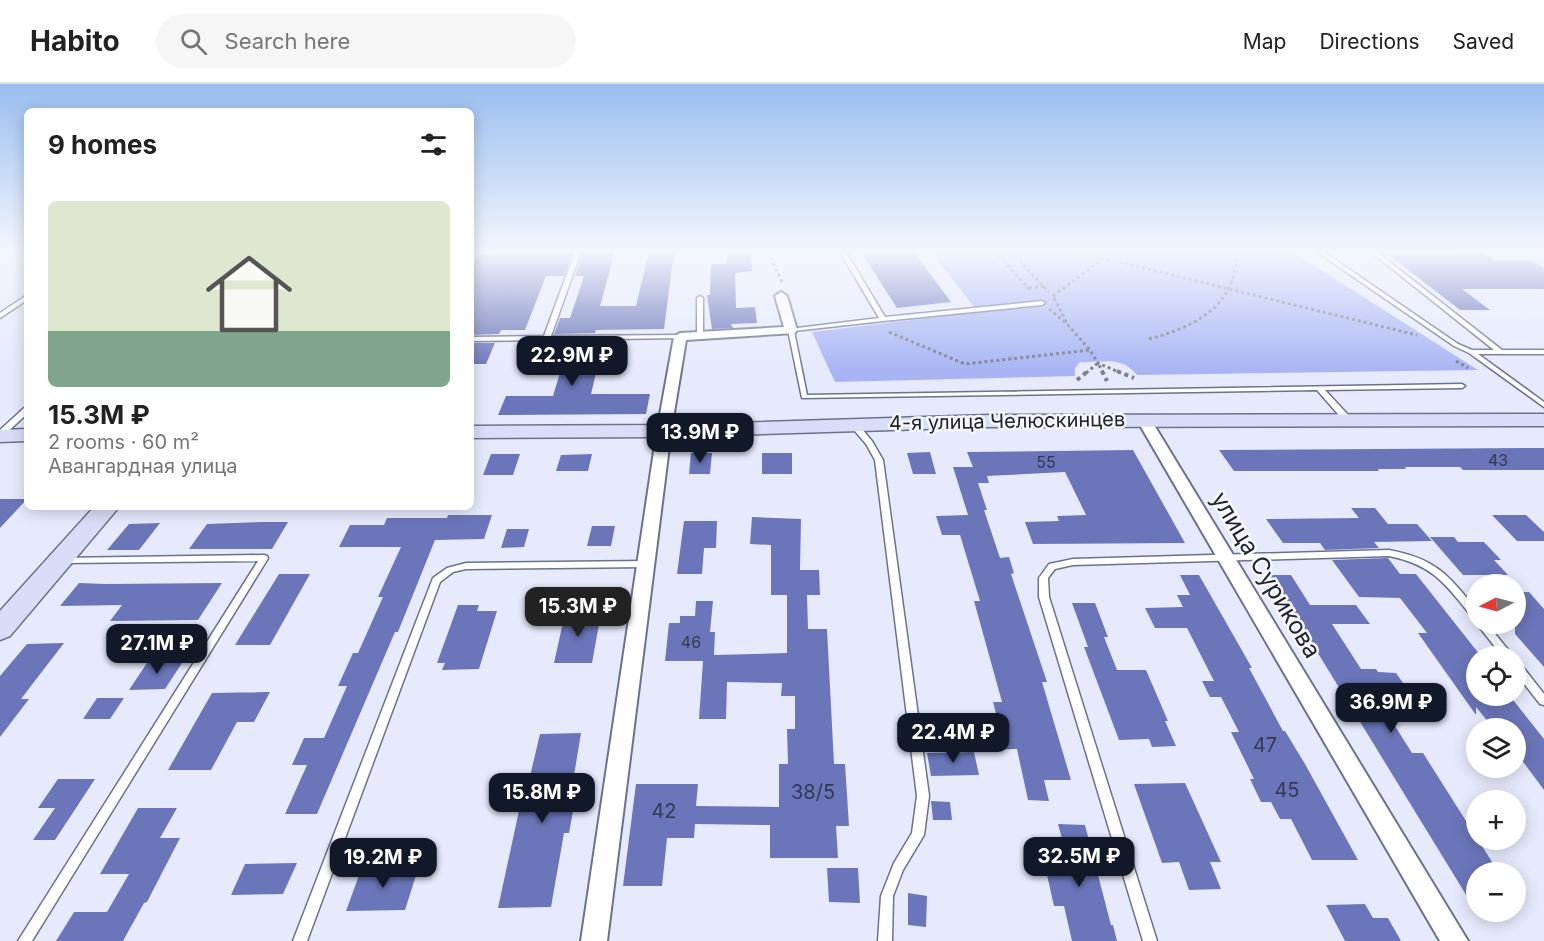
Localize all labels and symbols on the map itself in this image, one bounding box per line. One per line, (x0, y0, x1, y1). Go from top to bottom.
pin: 22.9M ₽ (517, 336, 627, 387)
street label: 4-я улица Челюскинцев (889, 407, 1125, 435)
pin: 13.9M ₽ (645, 413, 755, 464)
house number: 43 (1488, 450, 1508, 470)
house number: 55 (1036, 452, 1056, 472)
street label: улица Сурикова (1205, 486, 1327, 663)
north arrow (1466, 574, 1526, 634)
pin: 15.3M ₽ (523, 587, 633, 638)
pin: 27.1M ₽ (102, 624, 212, 675)
house number: 46 (681, 632, 701, 652)
pin: 36.9M ₽ (1336, 683, 1446, 734)
pin: 22.4M ₽ (898, 713, 1008, 764)
house number: 47 (1253, 733, 1277, 757)
pin: 15.8M ₽ (487, 773, 597, 824)
house number: 45 (1274, 778, 1300, 802)
house number: 38/5 (791, 780, 835, 804)
house number: 42 (651, 799, 677, 823)
pin: 32.5M ₽ (1024, 837, 1134, 888)
pin: 19.2M ₽ (328, 838, 438, 889)

